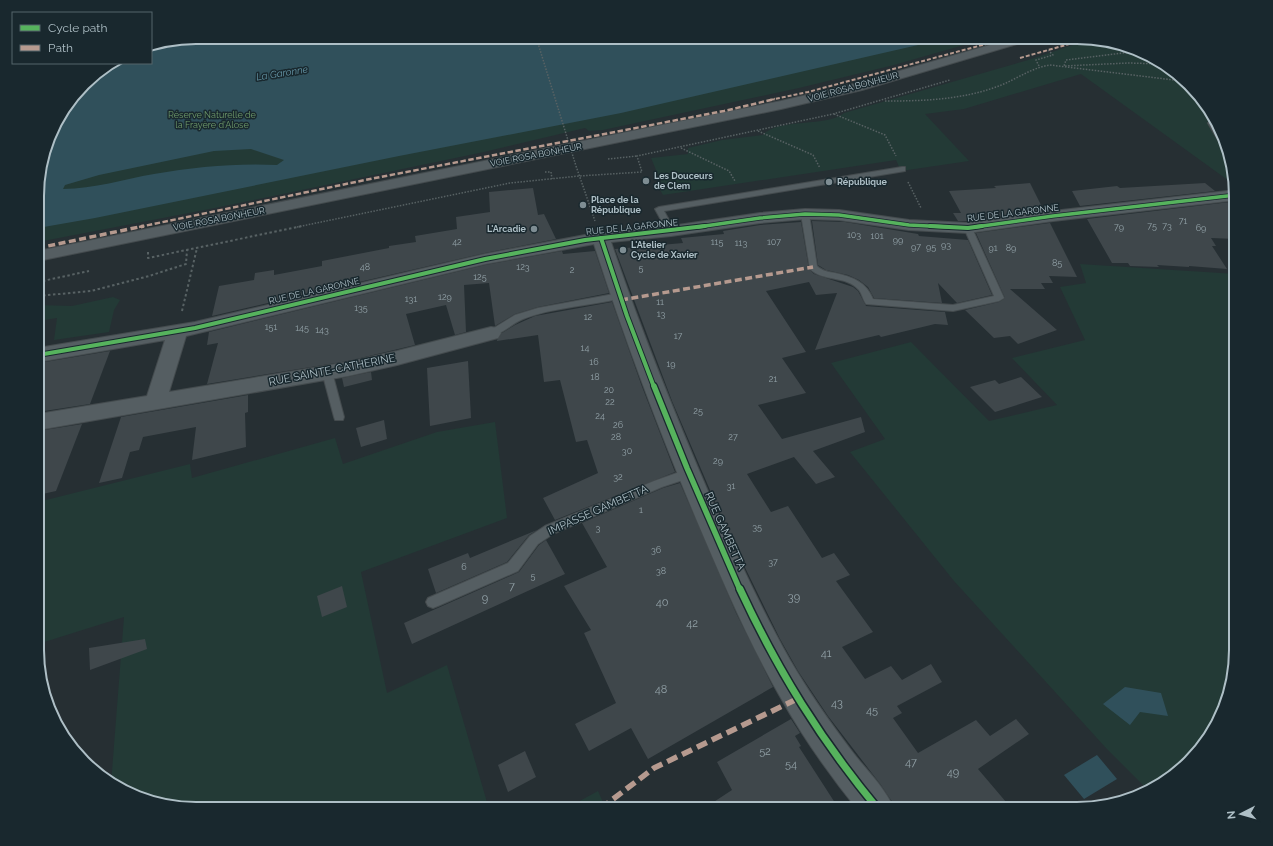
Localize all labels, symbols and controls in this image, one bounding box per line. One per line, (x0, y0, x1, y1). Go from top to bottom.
legend (12, 12, 152, 64)
text: Cycle path (48, 21, 107, 35)
text: Path (48, 41, 73, 55)
water label: La Garonne (255, 63, 309, 83)
street label: VOIE ROSA BONHEUR (807, 70, 899, 104)
park label: Réserve Naturelle de la Frayère d'Alose (168, 110, 257, 130)
street label: VOIE ROSA BONHEUR (489, 141, 583, 169)
place label: Les Douceurs de Clem (654, 171, 713, 191)
marker: Les Douceurs de Clem (641, 176, 651, 186)
marker: République (824, 177, 834, 187)
place label: République (837, 177, 888, 187)
place label: Place de la République (591, 195, 642, 215)
marker: Place de la République (578, 200, 588, 210)
street label: RUE DE LA GARONNE (966, 202, 1060, 224)
street label: VOIE ROSA BONHEUR (172, 205, 266, 233)
house number: 71 (1179, 216, 1187, 226)
street label: RUE DE LA GARONNE (585, 217, 679, 237)
house number: 75 (1147, 221, 1157, 231)
house number: 73 (1162, 221, 1172, 231)
house number: 79 (1114, 222, 1124, 232)
house number: 69 (1196, 223, 1206, 233)
place label: L'Arcadie (487, 224, 527, 234)
marker: L'Arcadie (529, 224, 539, 234)
house number: 103 (847, 230, 861, 240)
house number: 101 (870, 231, 884, 241)
house number: 99 (893, 235, 903, 245)
house number: 42 (452, 237, 462, 247)
house number: 115 (711, 237, 723, 247)
house number: 107 (767, 237, 781, 247)
house number: 113 (735, 238, 747, 248)
place label: L'Atelier Cycle de Xavier (631, 240, 698, 260)
house number: 93 (941, 240, 951, 250)
house number: 97 (911, 242, 921, 252)
house number: 95 (926, 242, 936, 252)
house number: 91 (988, 243, 998, 253)
house number: 89 (1006, 243, 1016, 253)
marker: L'Atelier Cycle de Xavier (618, 245, 628, 255)
house number: 85 (1052, 258, 1062, 268)
house number: 48 (360, 262, 370, 272)
house number: 123 (516, 262, 530, 272)
house number: 5 (639, 263, 644, 273)
house number: 2 (570, 265, 575, 275)
house number: 125 (473, 272, 487, 282)
street label: RUE DE LA GARONNE (268, 276, 361, 306)
house number: 129 (438, 292, 452, 302)
house number: 131 (405, 294, 417, 304)
house number: 11 (656, 297, 664, 307)
house number: 135 (354, 303, 368, 313)
house number: 13 (657, 309, 666, 319)
house number: 12 (584, 312, 593, 322)
house number: 151 (265, 322, 277, 332)
house number: 145 (295, 323, 309, 333)
house number: 143 (315, 325, 329, 335)
house number: 17 (674, 331, 682, 341)
house number: 14 (581, 343, 589, 353)
street label: RUE SAINTE-CATHERINE (267, 351, 397, 389)
house number: 16 (589, 357, 599, 367)
house number: 19 (666, 359, 676, 369)
house number: 18 (590, 372, 600, 382)
house number: 21 (769, 374, 777, 384)
house number: 20 (604, 385, 615, 395)
house number: 22 (605, 397, 615, 407)
house number: 25 (693, 406, 703, 416)
house number: 24 (595, 411, 605, 421)
house number: 26 (613, 420, 624, 430)
house number: 28 (611, 432, 621, 442)
house number: 27 (728, 432, 738, 442)
house number: 30 (622, 446, 633, 456)
house number: 29 (713, 456, 723, 466)
house number: 32 (613, 472, 623, 482)
house number: 31 (727, 481, 735, 491)
street label: IMPASSE GAMBETTA (546, 482, 650, 538)
street label: RUE GAMBETTA (702, 490, 748, 573)
house number: 1 (639, 505, 643, 515)
house number: 35 (752, 522, 762, 532)
house number: 3 (596, 523, 601, 533)
house number: 36 (651, 545, 662, 555)
house number: 37 (768, 557, 778, 567)
house number: 6 (461, 562, 467, 572)
house number: 38 (656, 566, 666, 576)
house number: 5 (531, 571, 536, 581)
house number: 7 (509, 580, 515, 593)
house number: 39 (788, 591, 800, 604)
house number: 9 (482, 592, 488, 605)
house number: 40 (656, 596, 669, 609)
house number: 42 (686, 617, 698, 630)
house number: 41 (821, 647, 832, 660)
house number: 48 (655, 683, 667, 696)
house number: 43 (831, 697, 843, 710)
house number: 45 (866, 704, 878, 717)
house number: 52 (759, 745, 771, 758)
house number: 47 (905, 756, 917, 769)
house number: 54 (785, 758, 797, 771)
house number: 49 (947, 766, 959, 779)
north arrow (1221, 794, 1261, 834)
text: N (1225, 810, 1238, 820)

